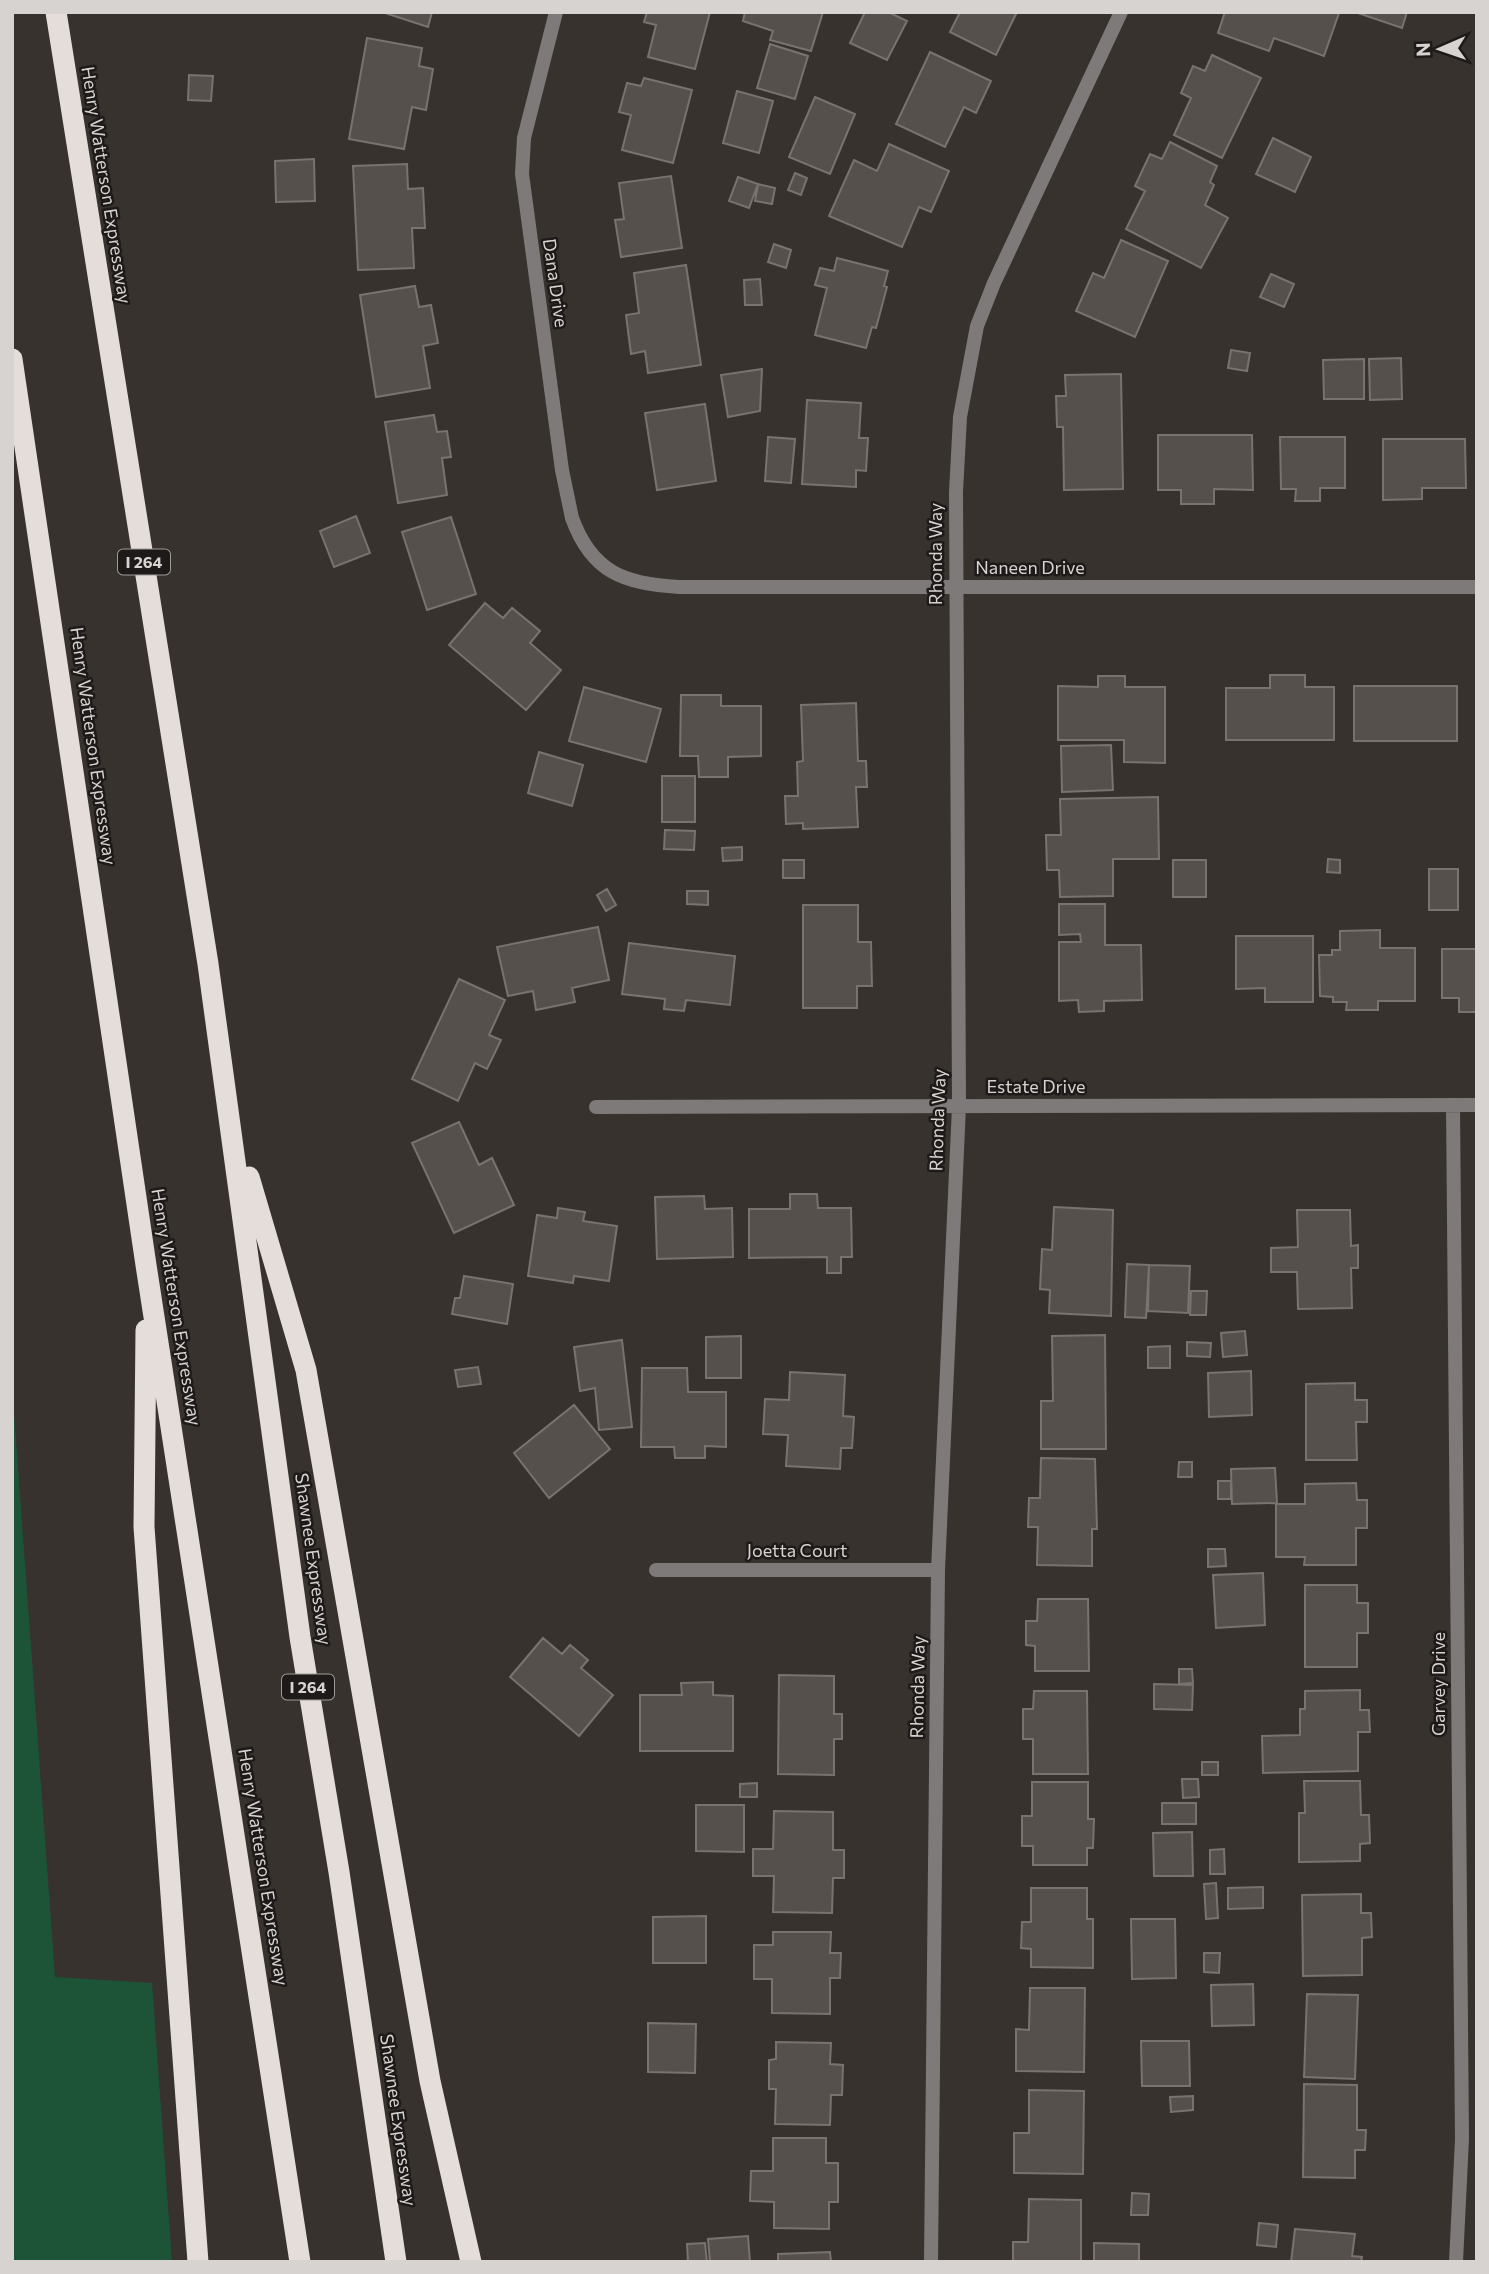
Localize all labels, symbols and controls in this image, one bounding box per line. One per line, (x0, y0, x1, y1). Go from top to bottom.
north arrow (1405, 14, 1475, 84)
text: N (1411, 42, 1434, 57)
street label: Henry Watterson Expressway (77, 65, 137, 305)
street label: Dana Drive (539, 237, 573, 329)
street label: Rhonda Way (924, 503, 946, 605)
road number: I 264 (118, 550, 170, 575)
street label: Naneen Drive (975, 556, 1085, 578)
street label: Henry Watterson Expressway (66, 625, 122, 866)
street label: Rhonda Way (924, 1068, 950, 1172)
street label: Estate Drive (986, 1075, 1086, 1097)
street label: Henry Watterson Expressway (147, 1187, 207, 1427)
street label: Shawnee Expressway (291, 1471, 337, 1646)
street label: Joetta Court (747, 1539, 847, 1561)
street label: Garvey Drive (1427, 1632, 1449, 1736)
street label: Rhonda Way (905, 1635, 929, 1738)
road number: I 264 (282, 1674, 334, 1700)
street label: Henry Watterson Expressway (234, 1747, 294, 1987)
street label: Shawnee Expressway (376, 2032, 422, 2207)

